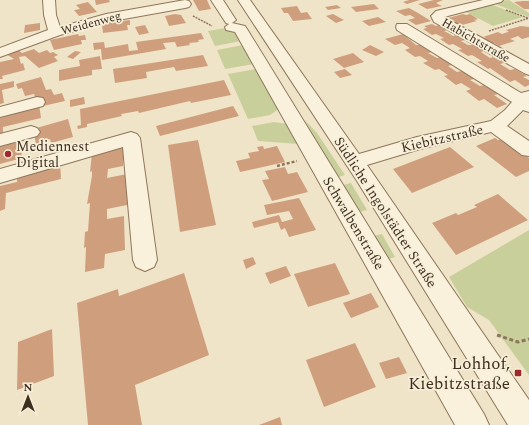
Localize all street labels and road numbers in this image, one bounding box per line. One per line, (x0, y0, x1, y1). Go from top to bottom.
street label: Weidenweg (59, 6, 123, 41)
street label: Habichtstraße (438, 13, 514, 68)
street label: Kiebitzstraße (399, 119, 486, 158)
street label: Südliche Ingolstädter Straße (329, 133, 442, 292)
street label: Schwalbenstraße (317, 173, 390, 274)

